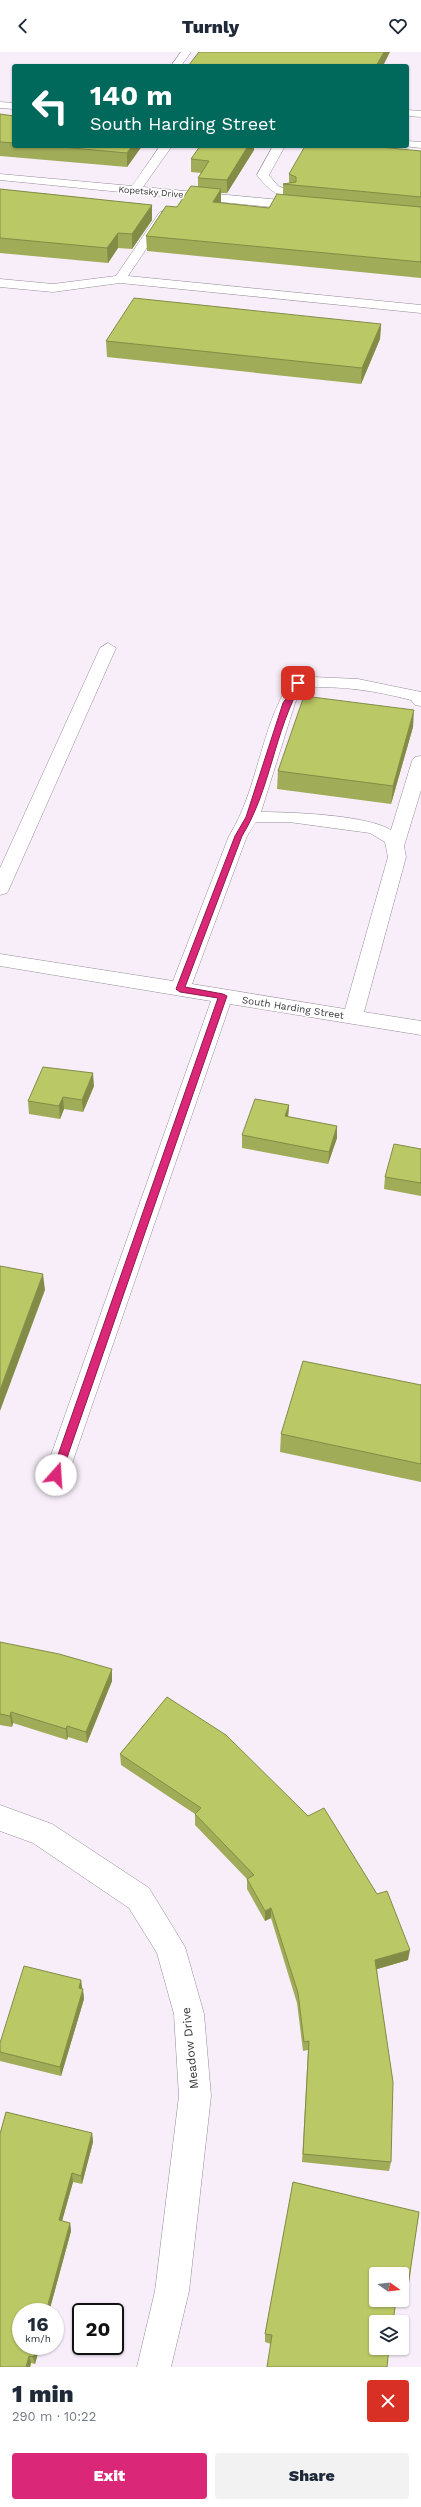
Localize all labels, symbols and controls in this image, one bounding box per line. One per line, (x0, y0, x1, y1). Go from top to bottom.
icon: back (12, 15, 34, 37)
icon: heart (387, 15, 409, 37)
text: Turnly (182, 16, 239, 37)
text: 140 m (90, 79, 173, 112)
icon: left (24, 80, 76, 132)
text: South Harding Street (90, 113, 276, 134)
street label: Kopetsky Drive (118, 184, 184, 200)
pin (281, 666, 315, 700)
icon: arrive (287, 672, 309, 694)
street label: South Harding Street (241, 994, 346, 1021)
position arrow (35, 1454, 77, 1496)
street label: Meadow Drive (179, 2006, 201, 2090)
north arrow (369, 2267, 409, 2307)
map controls (369, 2267, 409, 2355)
speed limit sign: 20 (72, 2303, 124, 2355)
text: 16 (28, 2312, 48, 2336)
button: layers (369, 2315, 409, 2355)
text: km/h (25, 2333, 51, 2344)
text: 1 min (12, 2380, 74, 2408)
button: close (367, 2380, 409, 2422)
text: 290 m · 10:22 (12, 2409, 96, 2424)
button: Exit (12, 2453, 207, 2499)
button: Share (215, 2453, 409, 2499)

